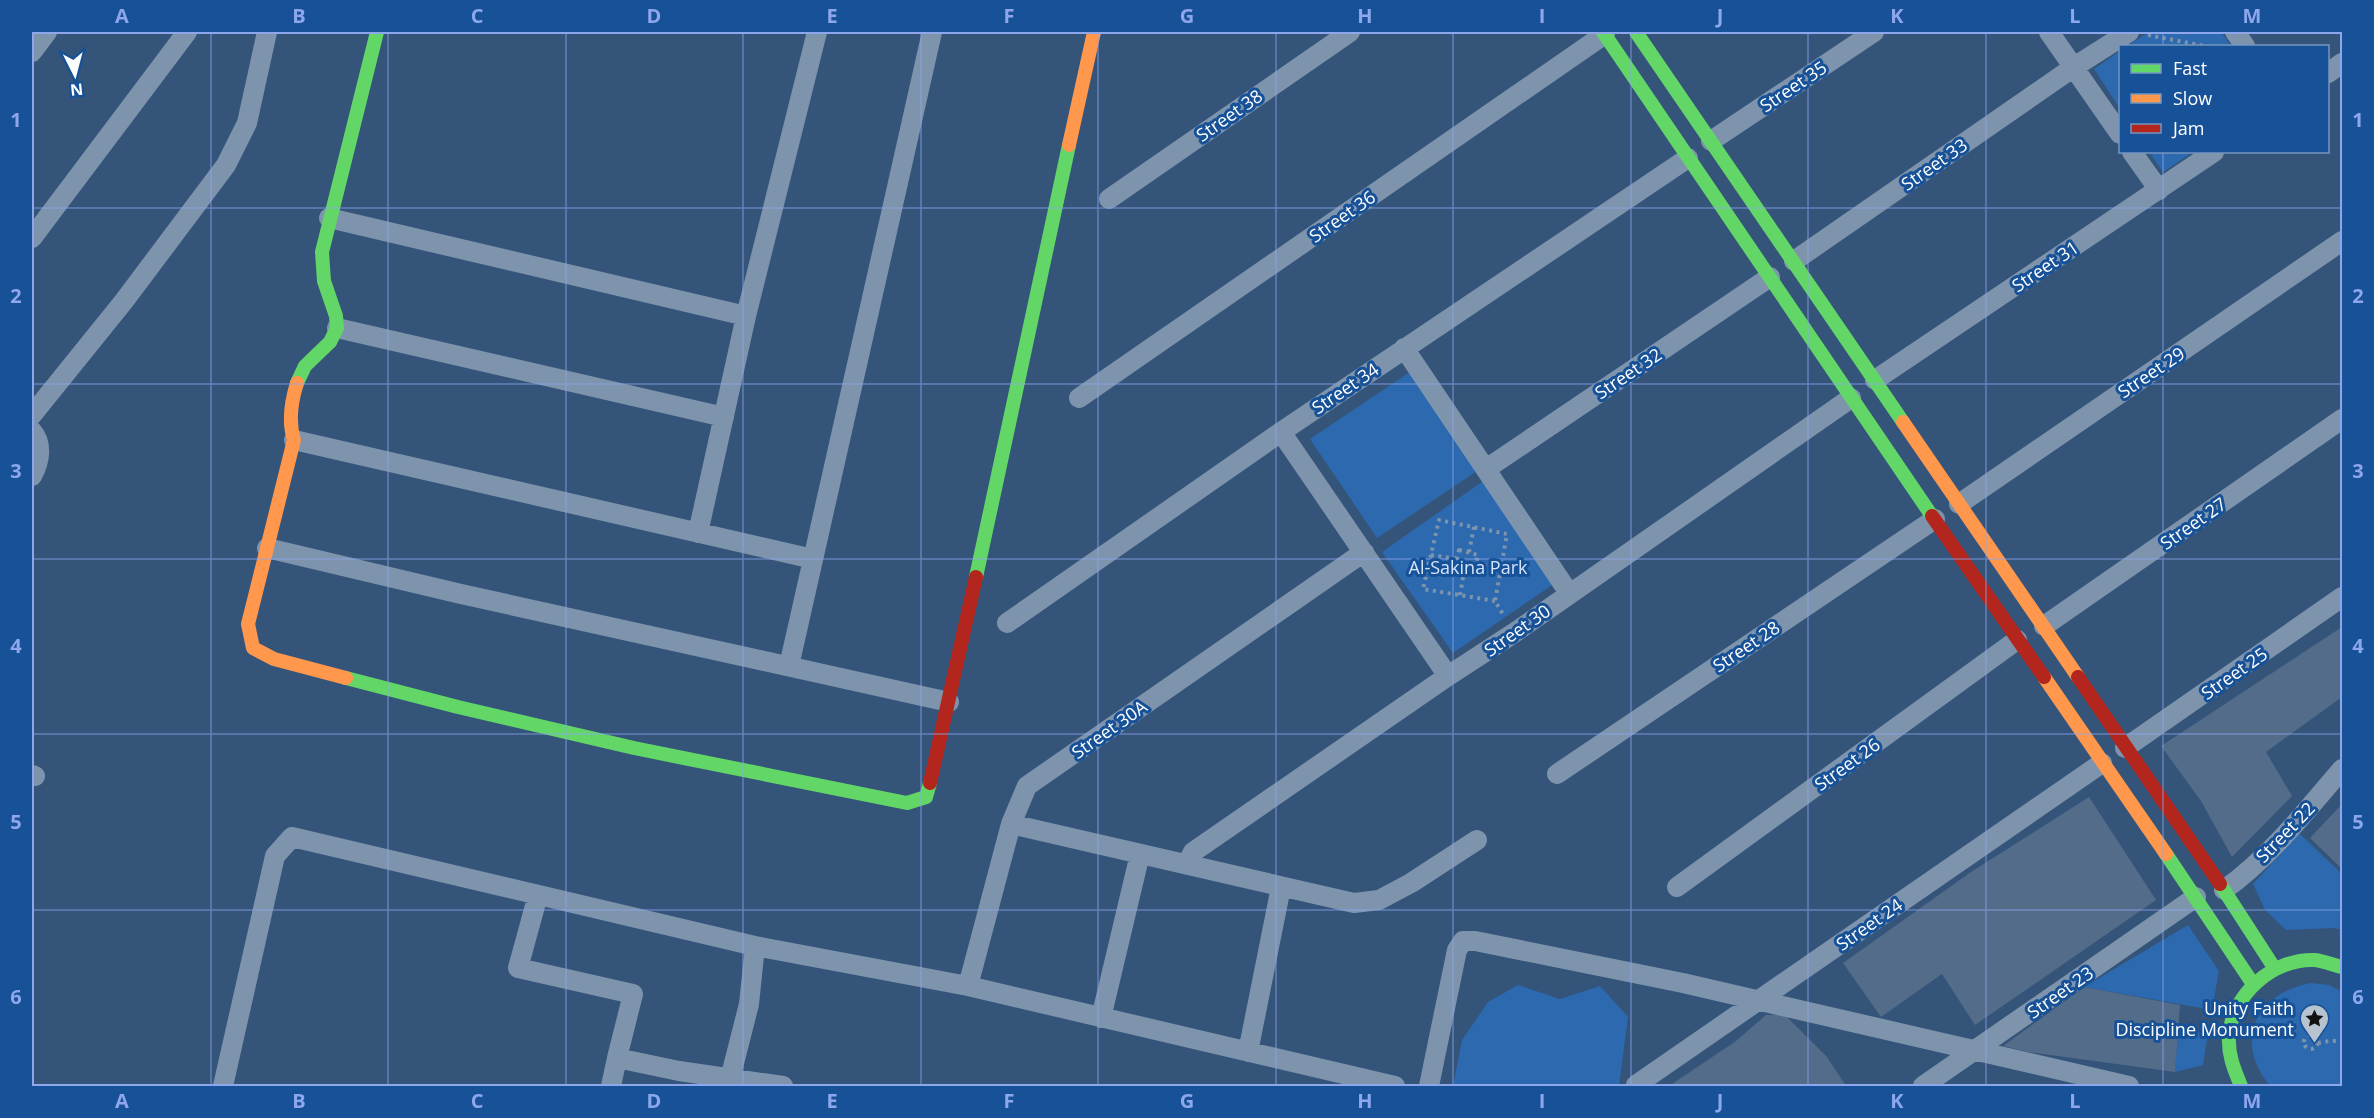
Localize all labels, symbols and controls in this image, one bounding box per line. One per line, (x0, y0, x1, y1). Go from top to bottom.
text: A (115, 2, 129, 29)
text: B (292, 2, 306, 29)
text: C (471, 2, 484, 29)
text: D (647, 2, 661, 29)
text: E (826, 2, 838, 29)
text: F (1004, 2, 1014, 29)
text: G (1180, 2, 1194, 29)
text: H (1357, 2, 1373, 29)
text: I (1539, 2, 1545, 29)
text: J (1715, 2, 1723, 29)
text: K (1890, 2, 1904, 29)
text: L (2069, 2, 2081, 29)
text: M (2243, 2, 2261, 29)
north arrow (45, 45, 105, 105)
legend (2119, 45, 2329, 153)
street label: Street 35 (1755, 55, 1831, 117)
text: Fast (2173, 56, 2207, 80)
text: N (69, 78, 84, 102)
street label: Street 38 (1191, 84, 1267, 146)
text: Slow (2173, 86, 2212, 110)
text: 1 (10, 106, 22, 133)
text: 1 (2352, 106, 2364, 133)
text: Jam (2171, 116, 2205, 140)
street label: Street 33 (1896, 133, 1972, 195)
street label: Street 36 (1304, 185, 1380, 247)
street label: Street 31 (2007, 235, 2083, 297)
text: 2 (10, 282, 22, 309)
text: 2 (2352, 282, 2364, 309)
street label: Street 29 (2113, 341, 2189, 403)
street label: Street 32 (1590, 342, 1666, 404)
street label: Street 34 (1307, 357, 1383, 419)
text: 3 (10, 457, 22, 484)
text: 3 (2352, 457, 2364, 484)
street label: Street 27 (2155, 492, 2231, 554)
park label: Al-Sakina Park (1409, 555, 1528, 579)
street label: Street 30 (1479, 599, 1555, 661)
street label: Street 28 (1708, 615, 1784, 677)
text: 4 (10, 632, 22, 659)
text: 4 (2352, 632, 2364, 659)
street label: Street 25 (2196, 642, 2272, 704)
street label: Street 30A (1067, 694, 1152, 764)
street label: Street 26 (1809, 732, 1885, 796)
street label: Street 22 (2250, 796, 2320, 868)
text: 5 (10, 808, 22, 835)
text: 5 (2352, 808, 2364, 835)
street label: Street 24 (1831, 893, 1907, 955)
street label: Street 23 (2022, 961, 2098, 1023)
text: 6 (10, 983, 22, 1010)
text: 6 (2352, 983, 2364, 1010)
place label: Unity Faith Discipline Monument (2115, 996, 2294, 1041)
place icon: Unity Faith Discipline Monument (2299, 1002, 2331, 1044)
text: A (115, 1087, 129, 1114)
text: B (292, 1087, 306, 1114)
text: C (471, 1087, 484, 1114)
text: D (647, 1087, 661, 1114)
text: E (826, 1087, 838, 1114)
text: F (1004, 1087, 1014, 1114)
text: G (1180, 1087, 1194, 1114)
text: H (1357, 1087, 1373, 1114)
text: I (1539, 1087, 1545, 1114)
text: J (1715, 1087, 1723, 1114)
text: K (1890, 1087, 1904, 1114)
text: L (2069, 1087, 2081, 1114)
text: M (2243, 1087, 2261, 1114)

